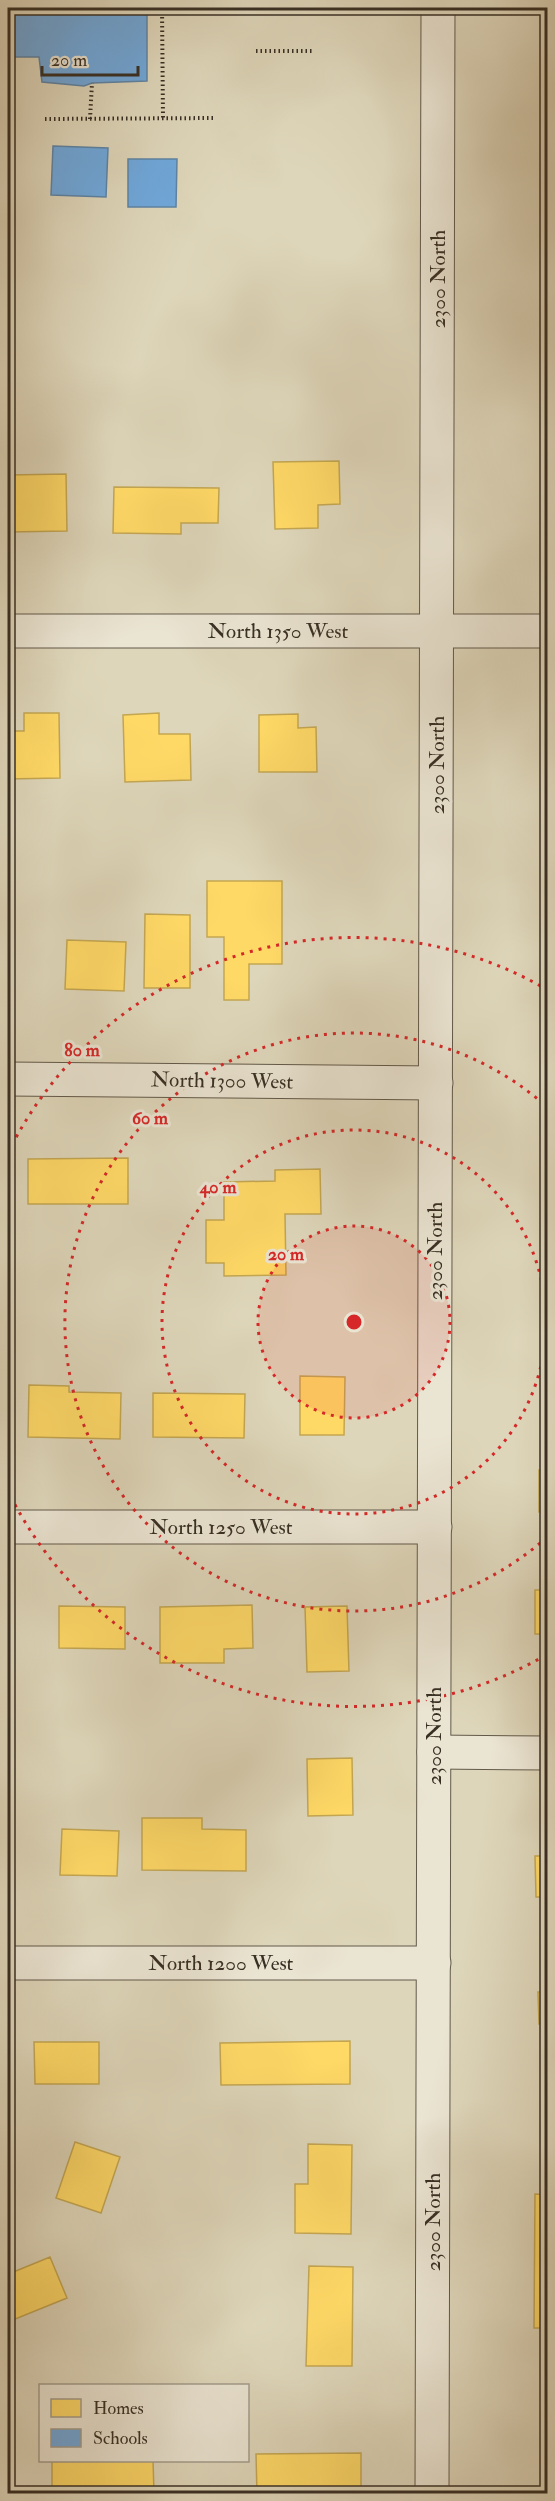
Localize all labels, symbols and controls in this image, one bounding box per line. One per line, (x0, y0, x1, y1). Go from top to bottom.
scale bar (42, 39, 138, 77)
text: 20 m (51, 49, 87, 72)
street label: 2300 North (425, 230, 452, 328)
street label: North 1350 West (208, 618, 348, 645)
street label: 2300 North (424, 716, 451, 814)
text: 80 m (64, 1039, 101, 1062)
street label: North 1300 West (151, 1066, 294, 1096)
text: 60 m (132, 1107, 169, 1130)
text: 40 m (199, 1176, 237, 1199)
street label: 2300 North (422, 1202, 449, 1300)
text: 20 m (268, 1243, 305, 1266)
centre of rings (344, 1312, 364, 1332)
street label: North 1250 West (149, 1514, 293, 1541)
street label: 2300 North (421, 1687, 448, 1785)
street label: North 1200 West (149, 1950, 294, 1977)
street label: 2300 North (420, 2173, 447, 2271)
legend (39, 2384, 249, 2462)
text: Homes (93, 2397, 144, 2420)
text: Schools (93, 2427, 148, 2450)

